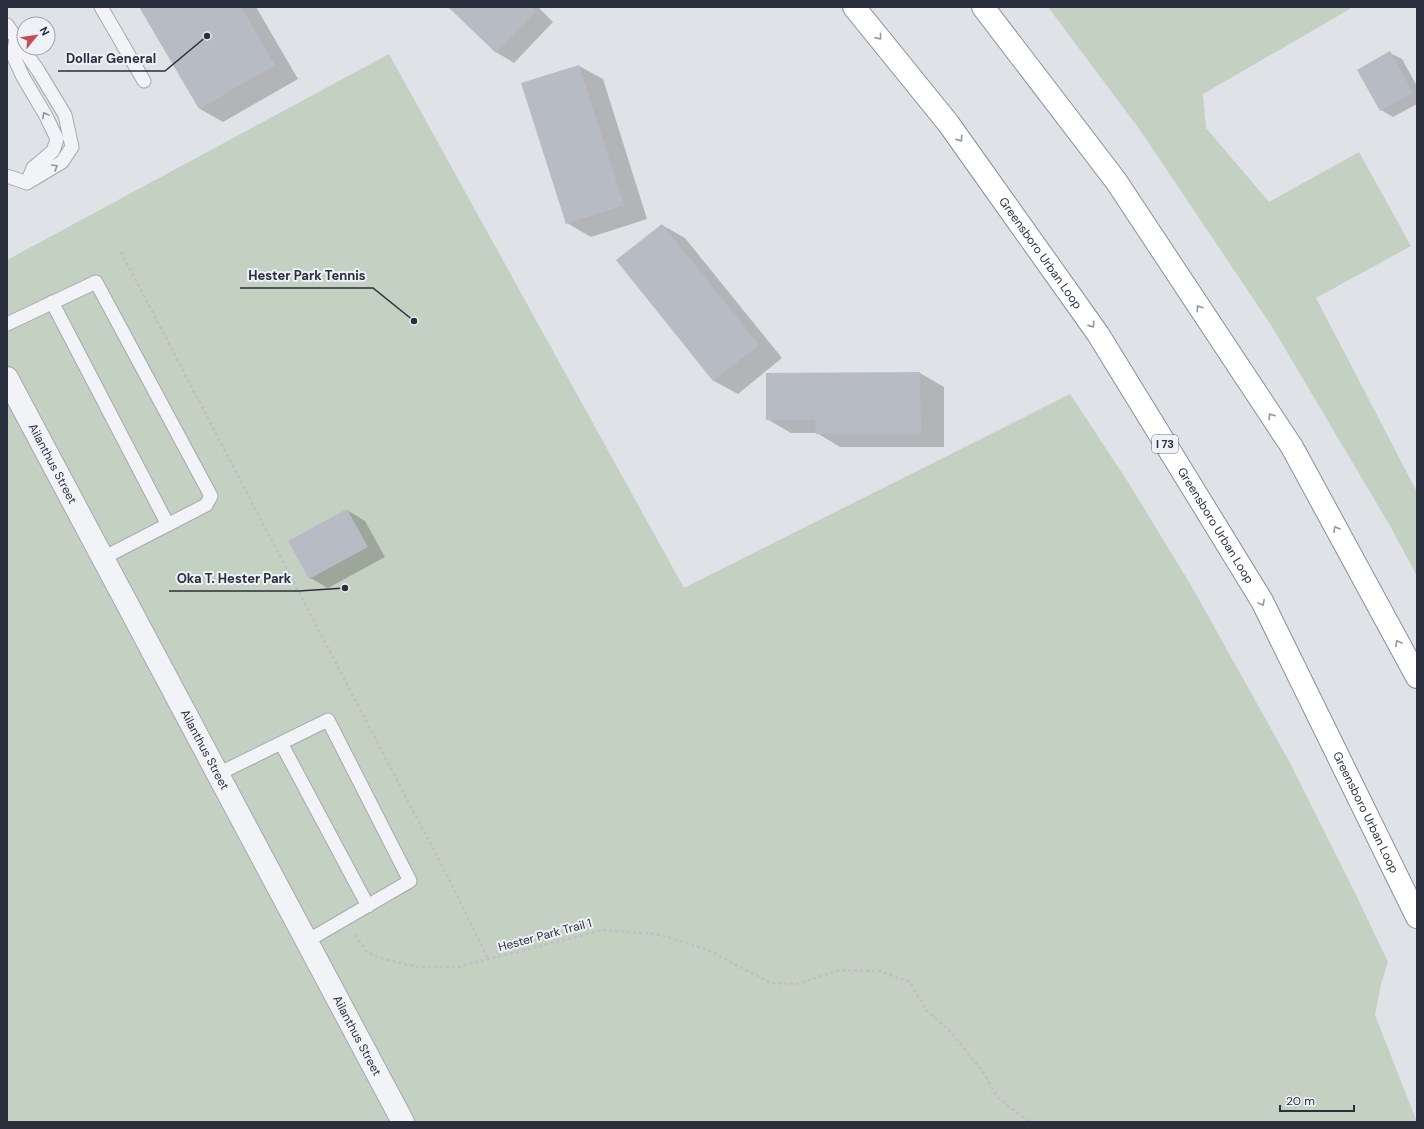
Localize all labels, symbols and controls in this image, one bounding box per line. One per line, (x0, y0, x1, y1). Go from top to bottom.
north arrow (16, 16, 56, 56)
text: N (37, 24, 53, 38)
one-way arrow (874, 33, 881, 40)
callout: Dollar General (58, 46, 165, 71)
text: Dollar General (66, 50, 156, 67)
one-way arrow (43, 112, 50, 119)
one-way arrow (955, 135, 963, 142)
one-way arrow (51, 164, 58, 171)
street label: Greensboro Urban Loop (995, 194, 1086, 312)
callout: Hester Park Tennis (240, 263, 373, 288)
text: Hester Park Tennis (248, 267, 366, 284)
one-way arrow (1197, 305, 1204, 312)
one-way arrow (1087, 321, 1095, 328)
one-way arrow (1268, 413, 1276, 420)
street label: Ailanthus Street (25, 421, 81, 507)
road number: I 73 (1152, 435, 1178, 453)
street label: Greensboro Urban Loop (1174, 465, 1257, 587)
one-way arrow (1333, 525, 1341, 533)
callout: Oka T. Hester Park (169, 566, 299, 591)
text: Oka T. Hester Park (177, 570, 292, 587)
one-way arrow (1258, 599, 1265, 606)
one-way arrow (1396, 640, 1403, 647)
street label: Ailanthus Street (177, 707, 233, 793)
street label: Greensboro Urban Loop (1329, 749, 1402, 876)
street label: Hester Park Trail 1 (496, 915, 594, 955)
street label: Ailanthus Street (329, 993, 385, 1079)
scale bar (1280, 1087, 1354, 1113)
text: 20 m (1286, 1093, 1315, 1109)

